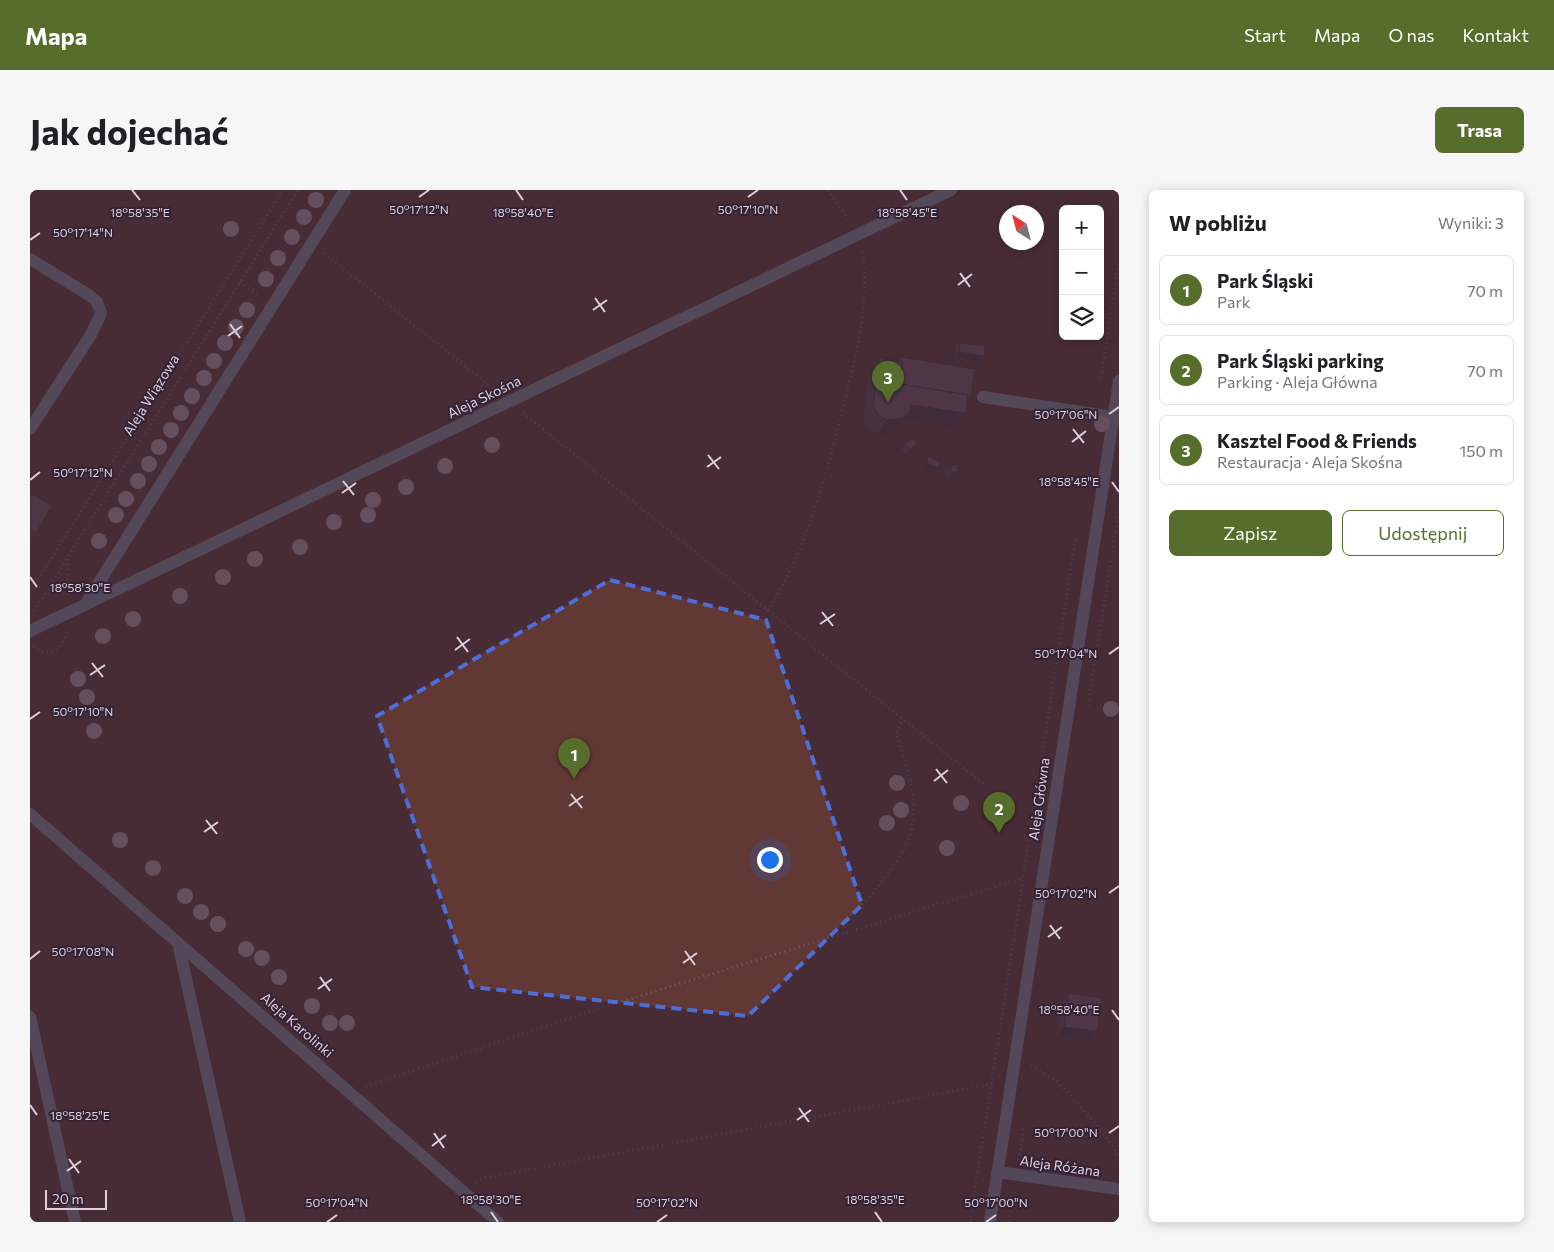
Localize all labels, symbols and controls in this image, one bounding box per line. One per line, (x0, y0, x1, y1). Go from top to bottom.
text: Mapa (25, 21, 87, 50)
text: Start (1244, 24, 1286, 46)
text: Mapa (1314, 24, 1360, 46)
text: O nas (1388, 24, 1435, 46)
text: Kontakt (1463, 24, 1529, 46)
button: Trasa (1435, 107, 1524, 153)
text: Jak dojechać (30, 109, 229, 152)
text: 50°17'12"N (389, 202, 449, 216)
text: 50°17'10"N (718, 202, 778, 216)
text: 18°58'35"E (110, 205, 170, 219)
text: 18°58'40"E (492, 205, 554, 219)
text: 18°58'45"E (877, 205, 937, 219)
north arrow (999, 205, 1044, 250)
map controls (1059, 205, 1104, 340)
button: + (1059, 205, 1104, 250)
text: W pobliżu (1169, 210, 1267, 235)
text: Wyniki: 3 (1438, 213, 1504, 232)
text: 50°17'14"N (53, 225, 113, 239)
button: − (1059, 250, 1104, 295)
text: Park Śląski (1217, 269, 1313, 292)
text: 1 (1182, 281, 1190, 300)
text: 70 m (1467, 281, 1503, 300)
text: Park (1217, 292, 1250, 311)
button: layers (1059, 295, 1104, 340)
text: Park Śląski parking (1217, 349, 1384, 372)
street label: Aleja Wiązowa (119, 351, 182, 439)
pin: 3 (872, 361, 904, 402)
text: 2 (1181, 361, 1191, 380)
text: 70 m (1467, 361, 1503, 380)
street label: Aleja Skośna (444, 371, 523, 422)
text: Parking · Aleja Główna (1217, 372, 1378, 391)
text: 50°17'06"N (1035, 407, 1097, 421)
text: Kasztel Food & Friends (1217, 429, 1417, 452)
text: 3 (1181, 441, 1191, 460)
text: 150 m (1460, 441, 1503, 460)
text: Restauracja · Aleja Skośna (1217, 452, 1403, 471)
text: 50°17'12"N (53, 465, 113, 479)
text: 18°58'45"E (1039, 474, 1099, 488)
button: Zapisz (1169, 510, 1332, 556)
button: Udostępnij (1342, 510, 1504, 556)
text: 18°58'30"E (50, 580, 110, 594)
text: 50°17'04"N (1035, 646, 1097, 660)
text: 50°17'10"N (53, 704, 113, 718)
pin: 1 (558, 738, 590, 779)
street label: Aleja Główna (1024, 756, 1053, 841)
pin: 2 (983, 792, 1015, 833)
your location (757, 847, 783, 873)
text: 50°17'02"N (1035, 886, 1097, 900)
text: 50°17'08"N (52, 944, 114, 958)
street label: Aleja Karolinki (257, 988, 337, 1061)
text: 18°58'40"E (1038, 1002, 1100, 1016)
text: 18°58'25"E (50, 1108, 110, 1122)
text: 50°17'00"N (1034, 1125, 1098, 1139)
street label: Aleja Różana (1019, 1151, 1101, 1180)
scale bar (45, 1187, 108, 1210)
text: 20 m (52, 1190, 84, 1207)
text: 18°58'30"E (461, 1192, 521, 1206)
text: 18°58'35"E (845, 1192, 905, 1206)
text: 50°17'04"N (306, 1195, 368, 1209)
text: 50°17'02"N (636, 1195, 698, 1209)
text: 50°17'00"N (964, 1195, 1028, 1209)

